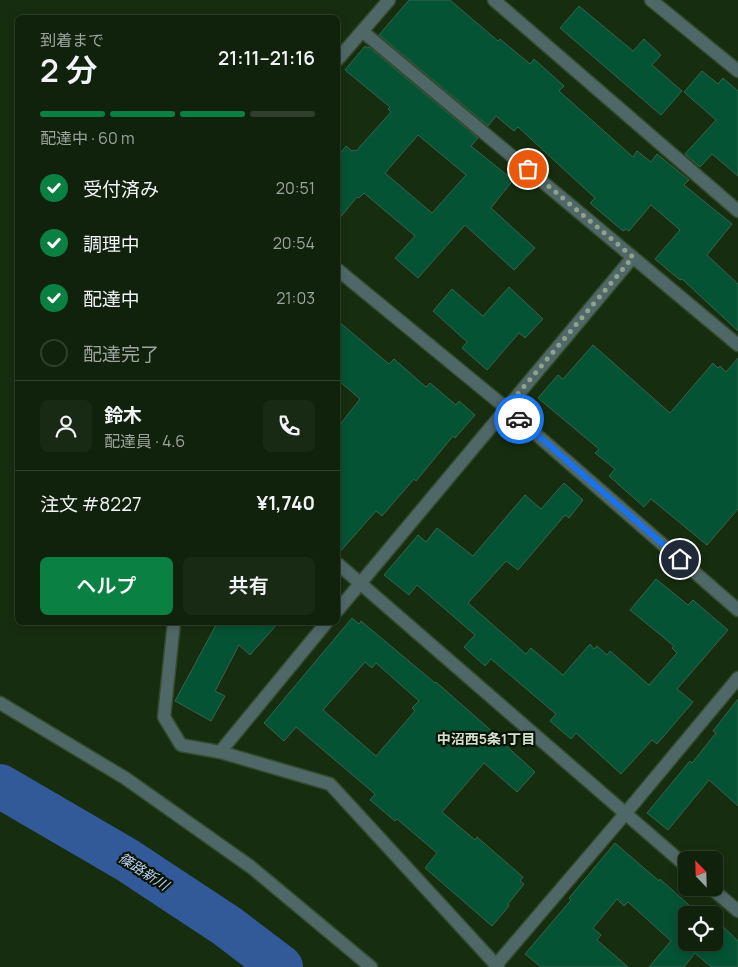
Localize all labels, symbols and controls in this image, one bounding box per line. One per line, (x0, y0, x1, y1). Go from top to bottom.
text: 到着まで (40, 29, 104, 51)
text: 21:11–21:16 (218, 45, 315, 71)
text: 2 分 (40, 48, 97, 92)
text: 配達中 · 60 m (40, 127, 134, 149)
pin (507, 148, 549, 190)
icon: bag (514, 155, 542, 183)
icon: check (40, 174, 68, 202)
text: 受付済み (83, 176, 159, 202)
text: 20:51 (276, 177, 315, 199)
icon: check (40, 229, 68, 257)
text: 調理中 (83, 231, 140, 257)
text: 20:54 (273, 232, 315, 254)
icon: check (40, 284, 68, 312)
text: 配達中 (83, 286, 140, 312)
text: 21:03 (276, 287, 315, 309)
text: 配達完了 (83, 341, 159, 367)
courier (494, 394, 544, 444)
button: person (40, 400, 92, 452)
button: phone (263, 400, 315, 452)
text: 鈴木 (104, 402, 142, 428)
icon: car (505, 405, 533, 433)
text: 配達員 · 4.6 (104, 430, 185, 452)
text: ¥1,740 (257, 490, 315, 516)
text: 注文 #8227 (40, 491, 142, 517)
pin (659, 538, 701, 580)
icon: home (666, 545, 694, 573)
button: ヘルプ (40, 557, 173, 615)
button: 共有 (183, 557, 315, 615)
district label: 中沼西5条1丁目 (437, 729, 535, 748)
water label: 篠路新川 (115, 848, 174, 895)
north arrow (678, 851, 722, 896)
map controls (678, 851, 723, 951)
button: locate (678, 906, 723, 951)

